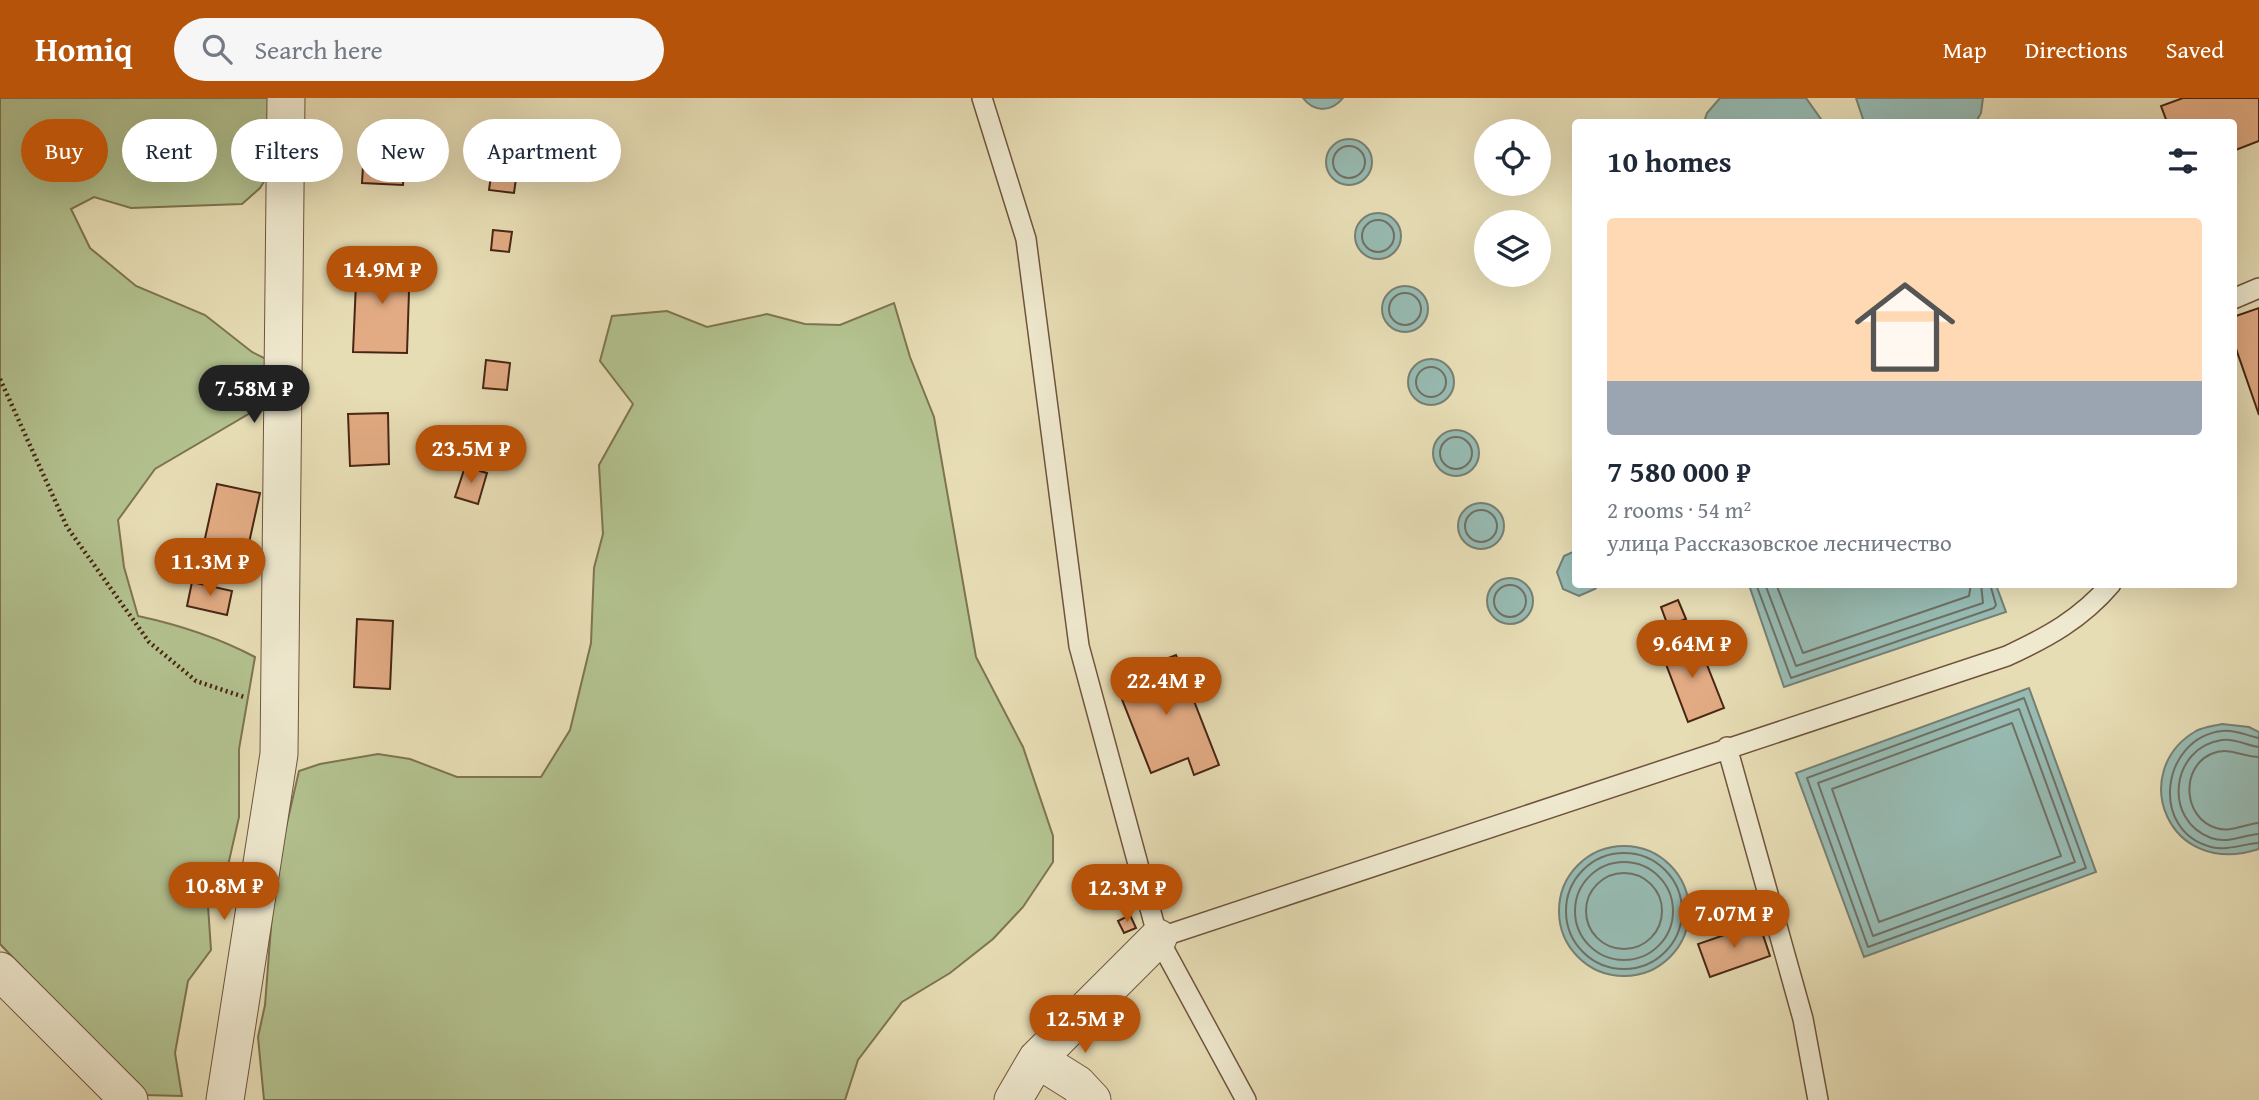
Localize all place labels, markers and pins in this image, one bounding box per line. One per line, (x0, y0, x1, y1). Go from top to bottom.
pin: 14.9M ₽ (317, 246, 447, 306)
pin: 7.58M ₽ (189, 366, 319, 425)
pin: 23.5M ₽ (406, 426, 536, 485)
pin: 11.3M ₽ (145, 538, 275, 598)
pin: 9.64M ₽ (1627, 620, 1757, 680)
pin: 22.4M ₽ (1101, 658, 1231, 717)
pin: 10.8M ₽ (159, 862, 289, 922)
pin: 12.3M ₽ (1062, 864, 1192, 924)
pin: 7.07M ₽ (1669, 890, 1799, 950)
pin: 12.5M ₽ (1020, 996, 1150, 1055)

